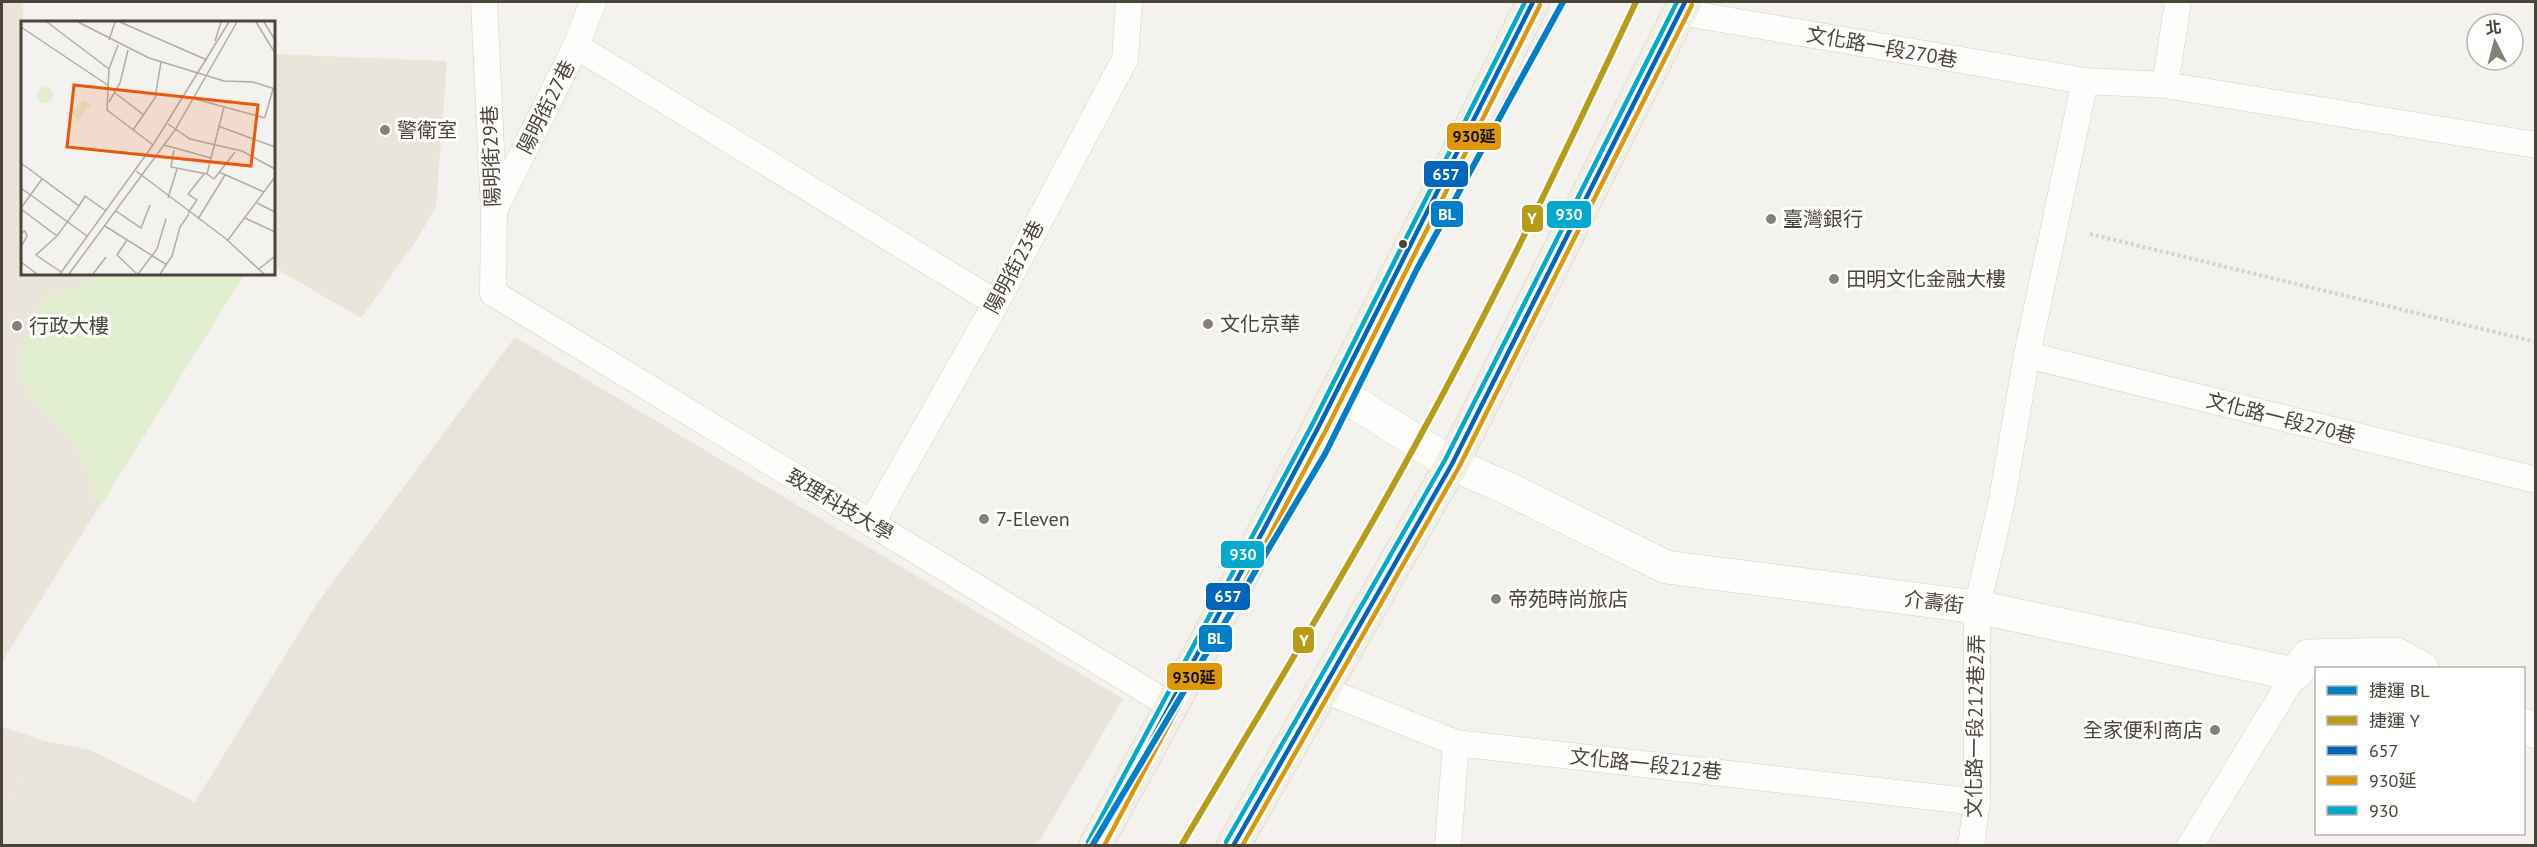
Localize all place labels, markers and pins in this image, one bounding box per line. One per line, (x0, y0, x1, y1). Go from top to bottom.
place label: 警衛室 (397, 117, 457, 143)
marker: 警衛室 (378, 123, 392, 137)
place label: 臺灣銀行 (1783, 206, 1863, 232)
marker: 臺灣銀行 (1764, 212, 1778, 226)
unlabelled marker (1397, 238, 1409, 250)
place label: 田明文化金融大樓 (1846, 266, 2006, 292)
marker: 田明文化金融大樓 (1827, 272, 1841, 286)
place label: 文化京華 (1220, 311, 1300, 337)
place label: 行政大樓 (29, 313, 109, 339)
marker: 文化京華 (1201, 317, 1215, 331)
marker: 行政大樓 (10, 319, 24, 333)
place label: 7-Eleven (996, 506, 1070, 532)
marker: 7-Eleven (977, 512, 991, 526)
place label: 帝苑時尚旅店 (1508, 586, 1628, 612)
marker: 帝苑時尚旅店 (1489, 592, 1503, 606)
place label: 全家便利商店 (2083, 717, 2203, 743)
marker: 全家便利商店 (2208, 723, 2222, 737)

